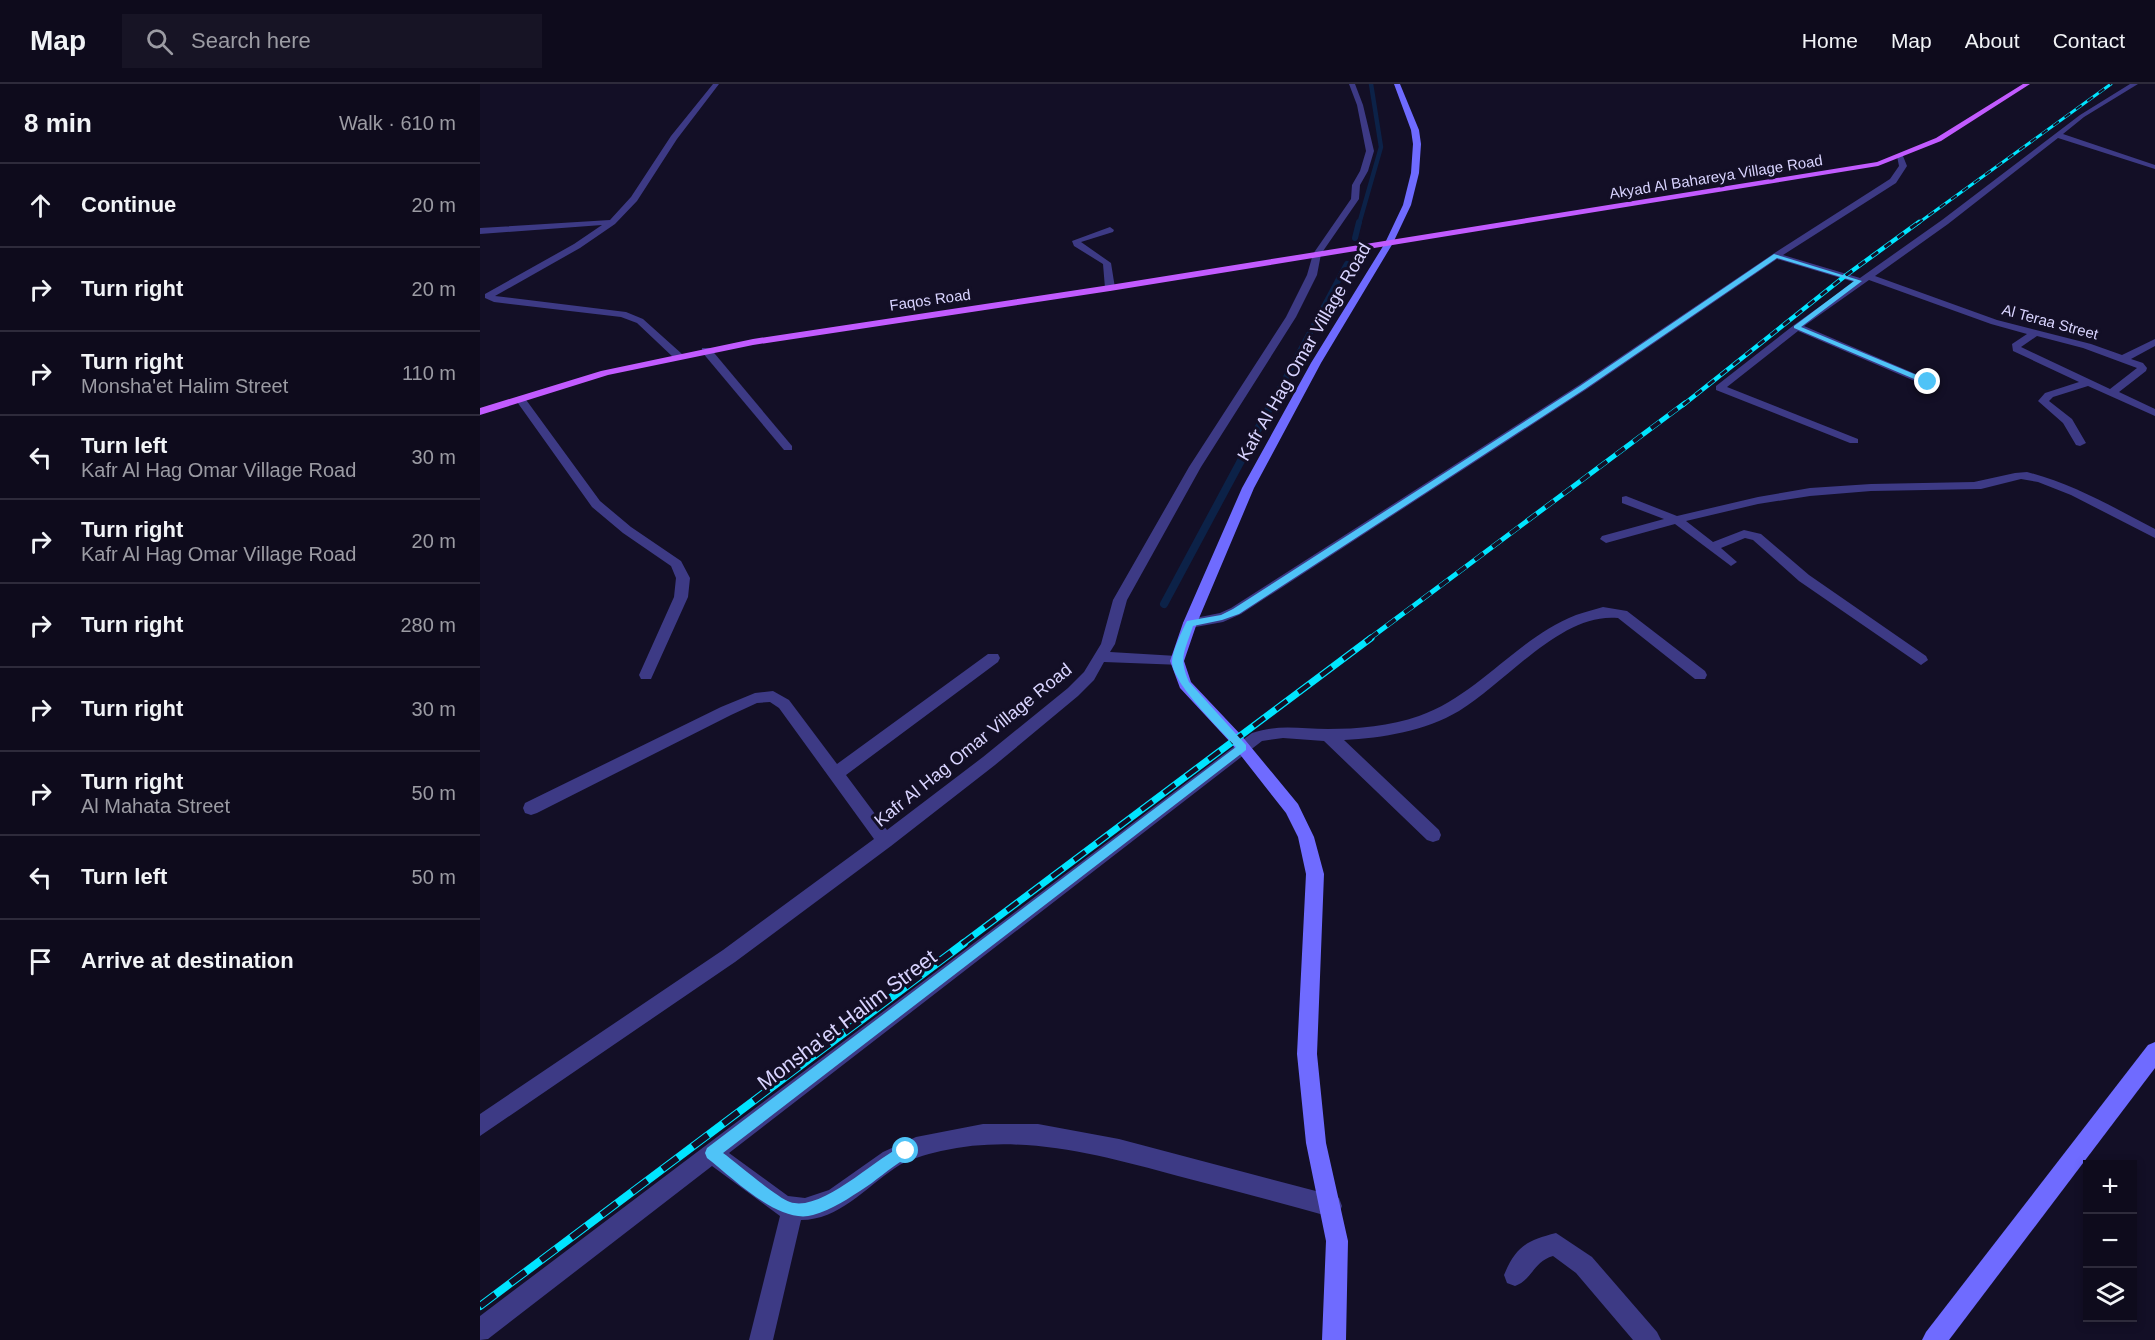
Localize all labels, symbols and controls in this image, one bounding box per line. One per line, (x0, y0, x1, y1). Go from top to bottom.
search box (122, 14, 542, 68)
text: Map (30, 25, 86, 56)
icon: search (143, 25, 176, 58)
text: Search here (191, 28, 311, 53)
text: Home (1802, 29, 1858, 52)
text: Map (1891, 29, 1932, 52)
text: About (1965, 29, 2020, 52)
text: Contact (2053, 29, 2125, 52)
text: 8 min (24, 108, 92, 138)
text: Walk · 610 m (339, 112, 456, 134)
street label: Akyad Al Bahareya Village Road (1608, 151, 1824, 202)
icon: ahead (24, 189, 57, 222)
text: Continue (81, 192, 176, 217)
text: 20 m (412, 194, 456, 216)
street label: Kafr Al Hag Omar Village Road (1233, 240, 1375, 464)
icon: right (24, 273, 57, 306)
text: Turn right (81, 276, 183, 301)
text: 20 m (412, 278, 456, 300)
street label: Faqos Road (888, 285, 972, 314)
street label: Al Teraa Street (2000, 301, 2101, 343)
text: Turn right (81, 349, 183, 374)
icon: right (24, 357, 57, 390)
text: 110 m (402, 362, 456, 384)
route end (1914, 368, 1940, 394)
text: Monsha'et Halim Street (81, 375, 288, 397)
text: Turn left (81, 433, 167, 458)
icon: left (24, 441, 57, 474)
text: 30 m (412, 446, 456, 468)
text: Kafr Al Hag Omar Village Road (81, 459, 356, 481)
text: Turn right (81, 517, 183, 542)
icon: right (24, 525, 57, 558)
text: 20 m (412, 530, 456, 552)
text: Kafr Al Hag Omar Village Road (81, 543, 356, 565)
icon: right (24, 609, 57, 642)
text: Turn right (81, 612, 183, 637)
text: 280 m (400, 614, 456, 636)
street label: Kafr Al Hag Omar Village Road (870, 659, 1076, 831)
icon: right (24, 693, 57, 726)
text: Turn right (81, 696, 183, 721)
text: 30 m (412, 698, 456, 720)
text: Turn right (81, 769, 183, 794)
icon: right (24, 777, 57, 810)
text: 50 m (412, 782, 456, 804)
text: Al Mahata Street (81, 795, 230, 817)
icon: left (24, 861, 57, 894)
text: Turn left (81, 864, 167, 889)
text: 50 m (412, 866, 456, 888)
icon: arrive (24, 945, 57, 978)
street label: Monsha'et Halim Street (753, 945, 941, 1094)
text: Arrive at destination (81, 948, 294, 973)
route start (892, 1137, 918, 1163)
map controls (2083, 1160, 2137, 1322)
button: + (2083, 1160, 2137, 1214)
button: − (2083, 1214, 2137, 1268)
button: layers (2083, 1268, 2137, 1322)

